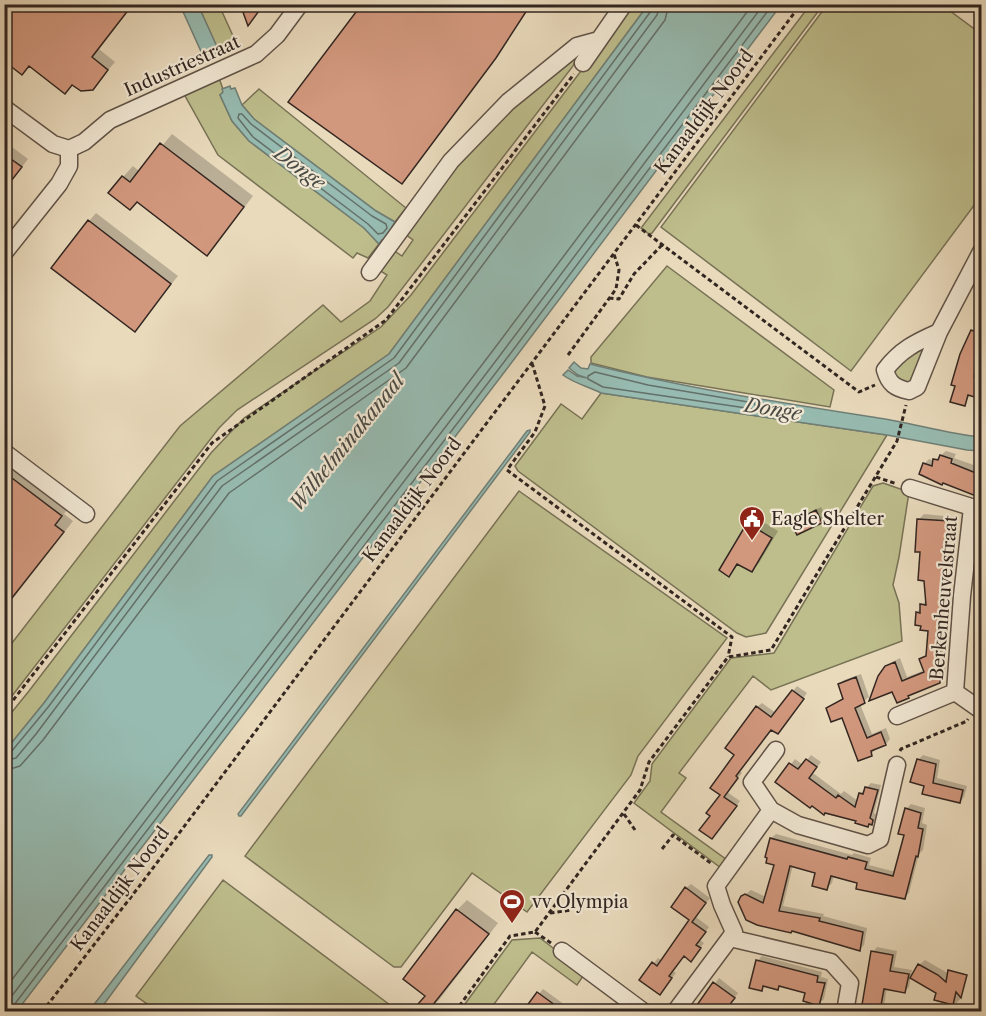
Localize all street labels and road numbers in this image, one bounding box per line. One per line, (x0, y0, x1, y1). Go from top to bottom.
street label: Industriestraat (121, 30, 244, 101)
street label: Kanaaldijk Noord (650, 45, 758, 179)
street label: Kanaaldijk Noord (358, 433, 466, 567)
street label: Berkenheuvelstraat (926, 514, 962, 681)
street label: Kanaaldijk Noord (66, 822, 174, 956)

